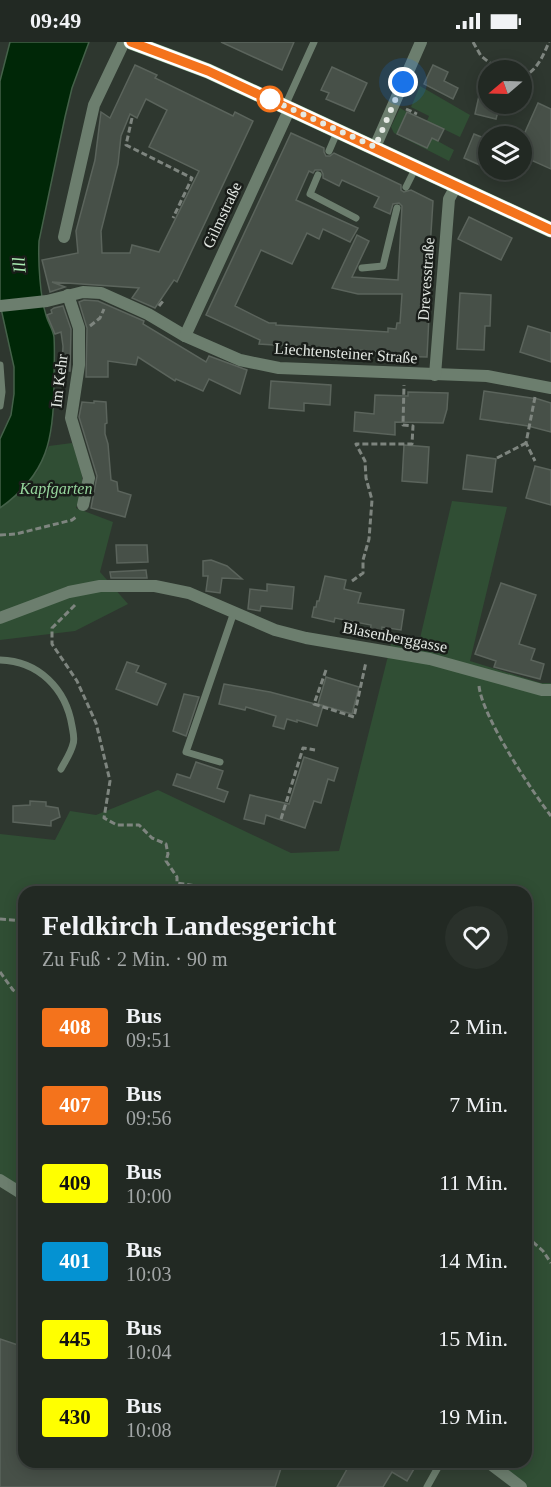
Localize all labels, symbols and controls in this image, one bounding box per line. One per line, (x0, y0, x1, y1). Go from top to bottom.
text: 09:49 (30, 8, 81, 33)
north arrow (478, 60, 532, 114)
map controls (478, 60, 532, 180)
your location (388, 67, 418, 97)
unlabelled marker (257, 86, 283, 112)
button: layers (478, 126, 532, 180)
street label: Gilmstraße (199, 179, 245, 251)
street label: Drevesstraße (415, 237, 437, 321)
water label: Ill (8, 256, 30, 275)
street label: Liechtensteiner Straße (274, 340, 418, 366)
street label: Im Kehr (47, 353, 71, 409)
park label: Kapfgarten (19, 480, 92, 498)
street label: Blasenberggasse (341, 619, 449, 656)
button: heart (445, 906, 508, 969)
text: Feldkirch Landesgericht (42, 910, 336, 941)
text: Zu Fuß · 2 Min. · 90 m (42, 948, 228, 970)
text: Bus (126, 1003, 161, 1028)
text: 2 Min. (449, 1014, 508, 1039)
text: 408 (59, 1015, 91, 1039)
text: 09:51 (126, 1029, 172, 1051)
text: Bus (126, 1081, 161, 1106)
text: 7 Min. (449, 1092, 508, 1117)
text: 407 (59, 1093, 91, 1117)
text: 09:56 (126, 1107, 172, 1129)
text: Bus (126, 1159, 161, 1184)
text: 11 Min. (439, 1170, 508, 1195)
text: 409 (59, 1171, 91, 1195)
text: 10:00 (126, 1185, 172, 1207)
text: Bus (126, 1237, 161, 1262)
text: 14 Min. (438, 1248, 508, 1273)
text: 401 (59, 1249, 91, 1273)
text: 10:03 (126, 1263, 172, 1285)
text: Bus (126, 1315, 161, 1340)
text: 15 Min. (438, 1326, 508, 1351)
text: 445 (59, 1327, 91, 1351)
text: 10:04 (126, 1341, 172, 1363)
text: Bus (126, 1393, 161, 1418)
text: 19 Min. (438, 1404, 508, 1429)
text: 430 (59, 1405, 91, 1429)
text: 10:08 (126, 1419, 172, 1441)

